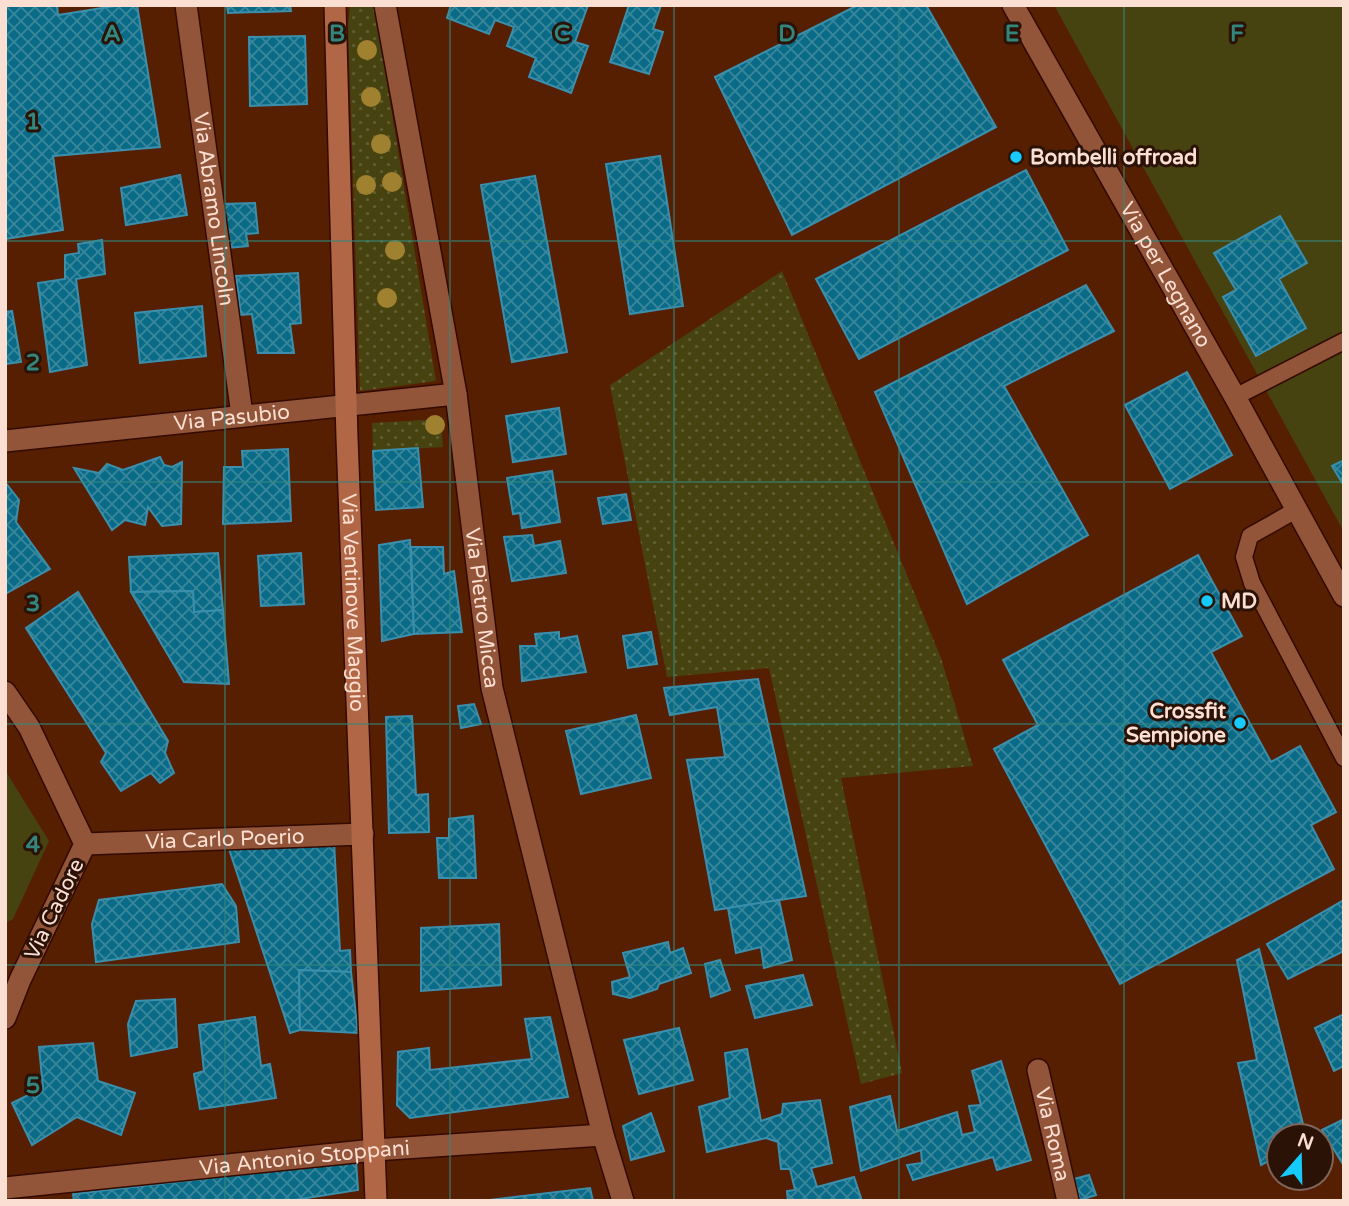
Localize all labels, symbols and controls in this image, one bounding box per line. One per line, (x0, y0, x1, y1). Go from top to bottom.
text: A (103, 20, 121, 48)
text: B (329, 20, 345, 48)
text: C (554, 20, 570, 48)
text: D (778, 20, 796, 48)
text: E (1005, 20, 1019, 48)
text: F (1230, 20, 1244, 48)
text: 1 (26, 108, 40, 136)
street label: Via Abramo Lincoln (188, 111, 239, 308)
place label: Bombelli offroad (1030, 145, 1197, 170)
marker: Bombelli offroad (1008, 149, 1024, 165)
street label: Via per Legnano (1114, 198, 1216, 352)
text: 2 (26, 349, 40, 377)
street label: Via Pasubio (173, 399, 291, 436)
street label: Via Ventinove Maggio (336, 493, 369, 712)
street label: Via Pietro Micca (459, 526, 504, 690)
place label: MD (1221, 589, 1257, 614)
text: 3 (26, 590, 40, 618)
marker: MD (1199, 593, 1215, 609)
place label: Crossfit Sempione (1126, 699, 1226, 748)
marker: Crossfit Sempione (1232, 715, 1248, 731)
street label: Via Carlo Poerio (145, 824, 305, 855)
text: 4 (26, 831, 41, 859)
street label: Via Cadore (19, 855, 90, 964)
text: 5 (26, 1072, 40, 1100)
street label: Via Roma (1029, 1085, 1075, 1184)
north arrow (1265, 1122, 1335, 1192)
text: N (1295, 1129, 1316, 1155)
street label: Via Antonio Stoppani (198, 1136, 411, 1181)

